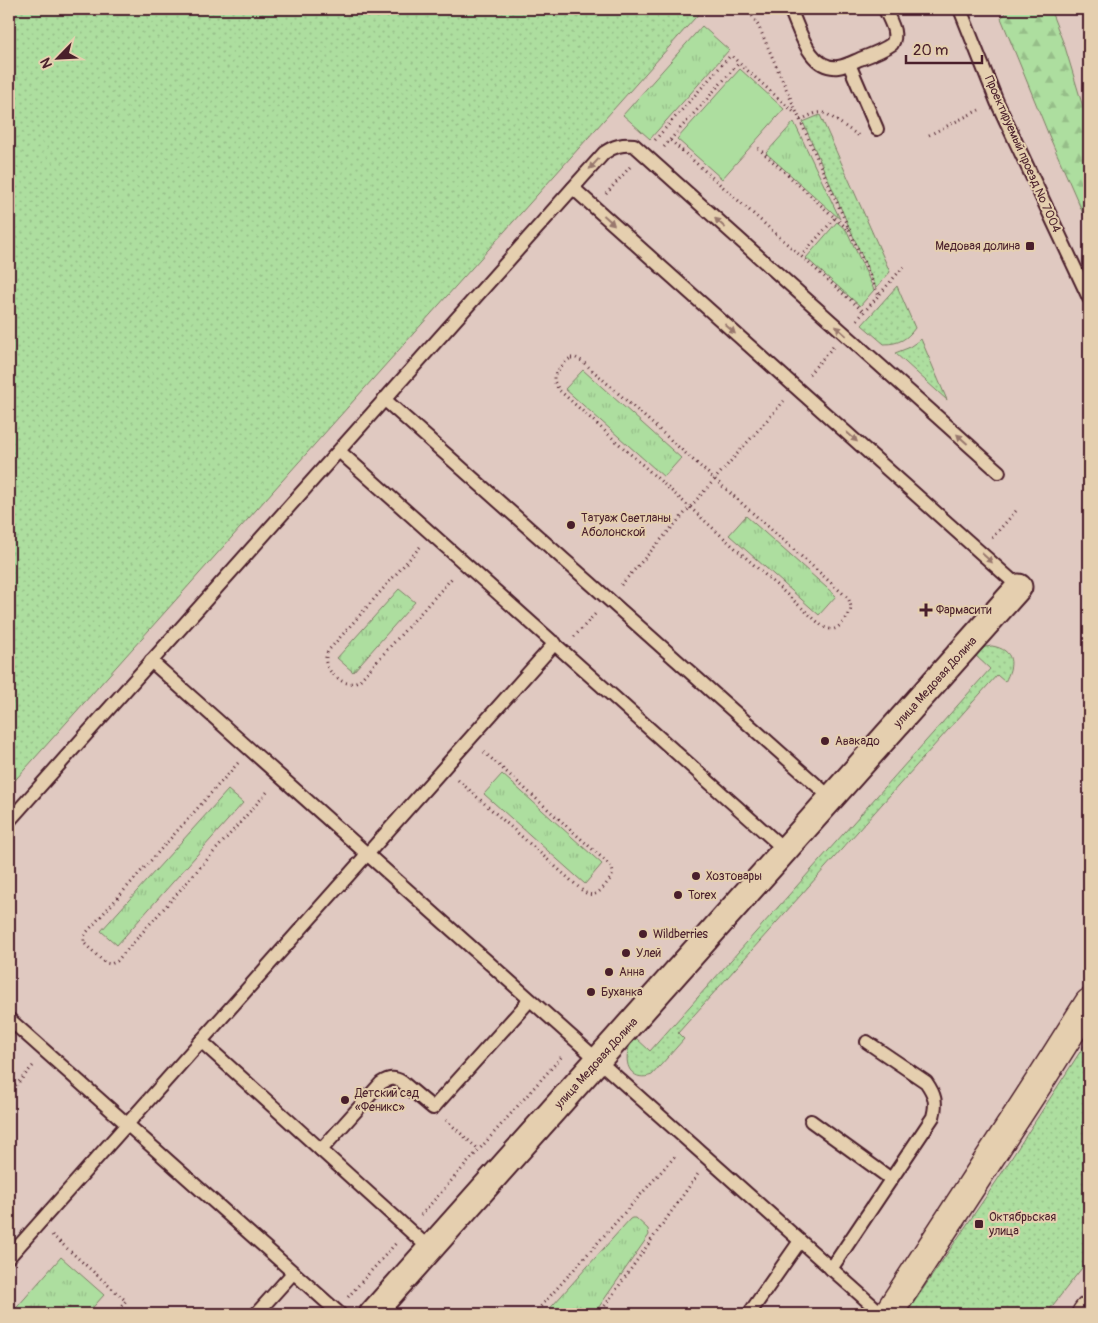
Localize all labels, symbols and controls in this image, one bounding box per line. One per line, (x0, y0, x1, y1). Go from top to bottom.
north arrow (32, 32, 82, 82)
scale bar (906, 32, 982, 64)
text: 20 m (913, 41, 948, 60)
text: N (37, 55, 56, 71)
street label: Проектируемый проезд № 7004 (981, 73, 1064, 235)
one-way arrow (588, 157, 600, 169)
one-way arrow (603, 215, 616, 226)
one-way arrow (713, 217, 726, 228)
place label: Медовая долина (935, 239, 1020, 254)
marker: Медовая долина (1024, 240, 1036, 252)
one-way arrow (724, 323, 737, 334)
one-way arrow (835, 325, 847, 337)
one-way arrow (845, 431, 857, 443)
one-way arrow (957, 433, 969, 445)
place label: Татуаж Светланы Аболонской (581, 511, 671, 540)
marker: Татуаж Светланы Аболонской (565, 519, 577, 531)
one-way arrow (981, 552, 993, 564)
place label: Фармасити (936, 603, 992, 618)
marker: Фармасити (920, 604, 932, 616)
street label: улица Медовая Долина (890, 633, 980, 732)
place label: Авакадо (835, 734, 880, 749)
marker: Авакадо (819, 735, 831, 747)
place label: Хозтовары (706, 869, 762, 884)
marker: Хозтовары (690, 870, 702, 882)
place label: Torex (688, 888, 717, 903)
marker: Torex (672, 889, 684, 901)
place label: Wildberries (653, 927, 709, 942)
marker: Wildberries (637, 928, 649, 940)
place label: Улей (636, 946, 661, 961)
marker: Улей (620, 947, 632, 959)
place label: Анна (619, 965, 645, 980)
marker: Анна (603, 966, 615, 978)
place label: Буханка (601, 985, 643, 1000)
marker: Буханка (585, 986, 597, 998)
street label: улица Медовая Долина (551, 1014, 641, 1113)
place label: Детский сад «Феникс» (354, 1086, 420, 1115)
marker: Детский сад «Феникс» (339, 1094, 351, 1106)
place label: Октябрьская улица (988, 1210, 1056, 1239)
marker: Октябрьская улица (973, 1218, 985, 1230)

